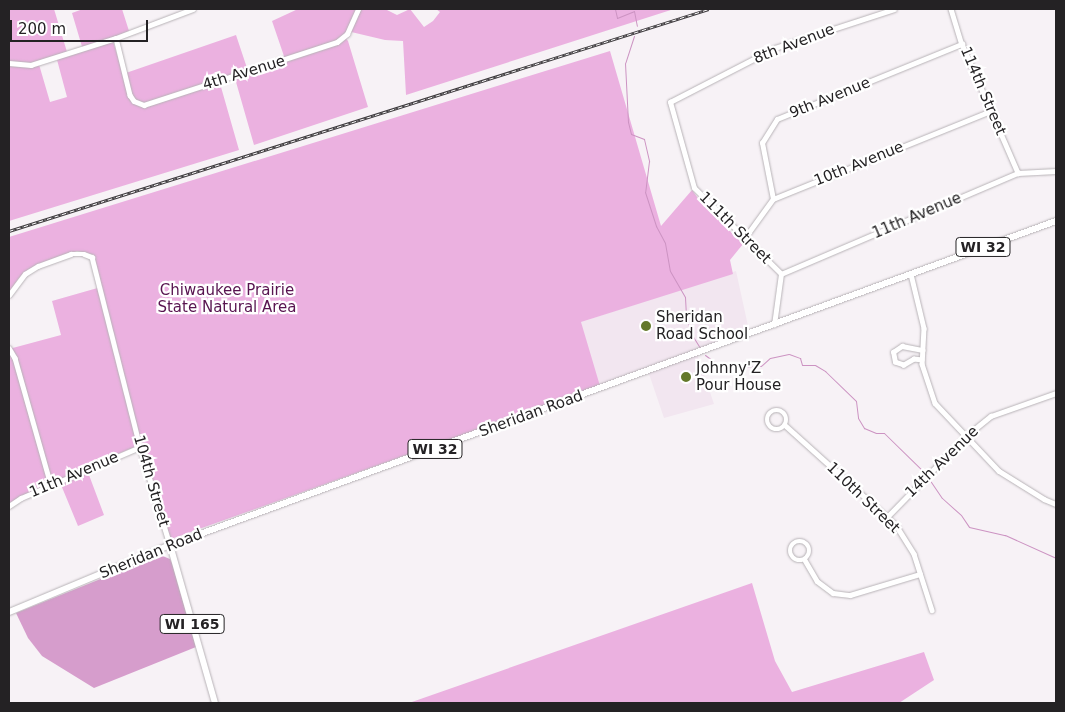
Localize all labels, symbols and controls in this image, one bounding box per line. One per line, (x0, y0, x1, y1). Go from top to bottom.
scale bar (12, 10, 150, 42)
text: 200 m (18, 20, 66, 38)
street label: 8th Avenue (751, 20, 837, 68)
street label: 114th Street (956, 44, 1010, 138)
street label: 4th Avenue (201, 52, 287, 94)
street label: 9th Avenue (787, 74, 873, 122)
street label: 10th Avenue (812, 138, 906, 190)
street label: 111th Street (695, 188, 775, 268)
street label: 11th Avenue (870, 189, 964, 243)
road number: WI 32 (954, 236, 1012, 258)
park label: Chiwaukee Prairie State Natural Area (157, 281, 297, 316)
place label: Sheridan Road School (656, 308, 748, 343)
marker: Sheridan Road School (640, 320, 652, 332)
place label: Johnny'Z Pour House (696, 359, 781, 394)
marker: Johnny'Z Pour House (680, 371, 692, 383)
street label: Sheridan Road (477, 387, 585, 441)
street label: 14th Avenue (902, 423, 982, 501)
street label: 104th Street (129, 433, 173, 529)
road number: WI 32 (406, 438, 464, 460)
street label: 11th Avenue (27, 448, 121, 502)
street label: 110th Street (823, 459, 903, 537)
street label: Sheridan Road (97, 525, 205, 583)
road number: WI 165 (160, 612, 224, 636)

